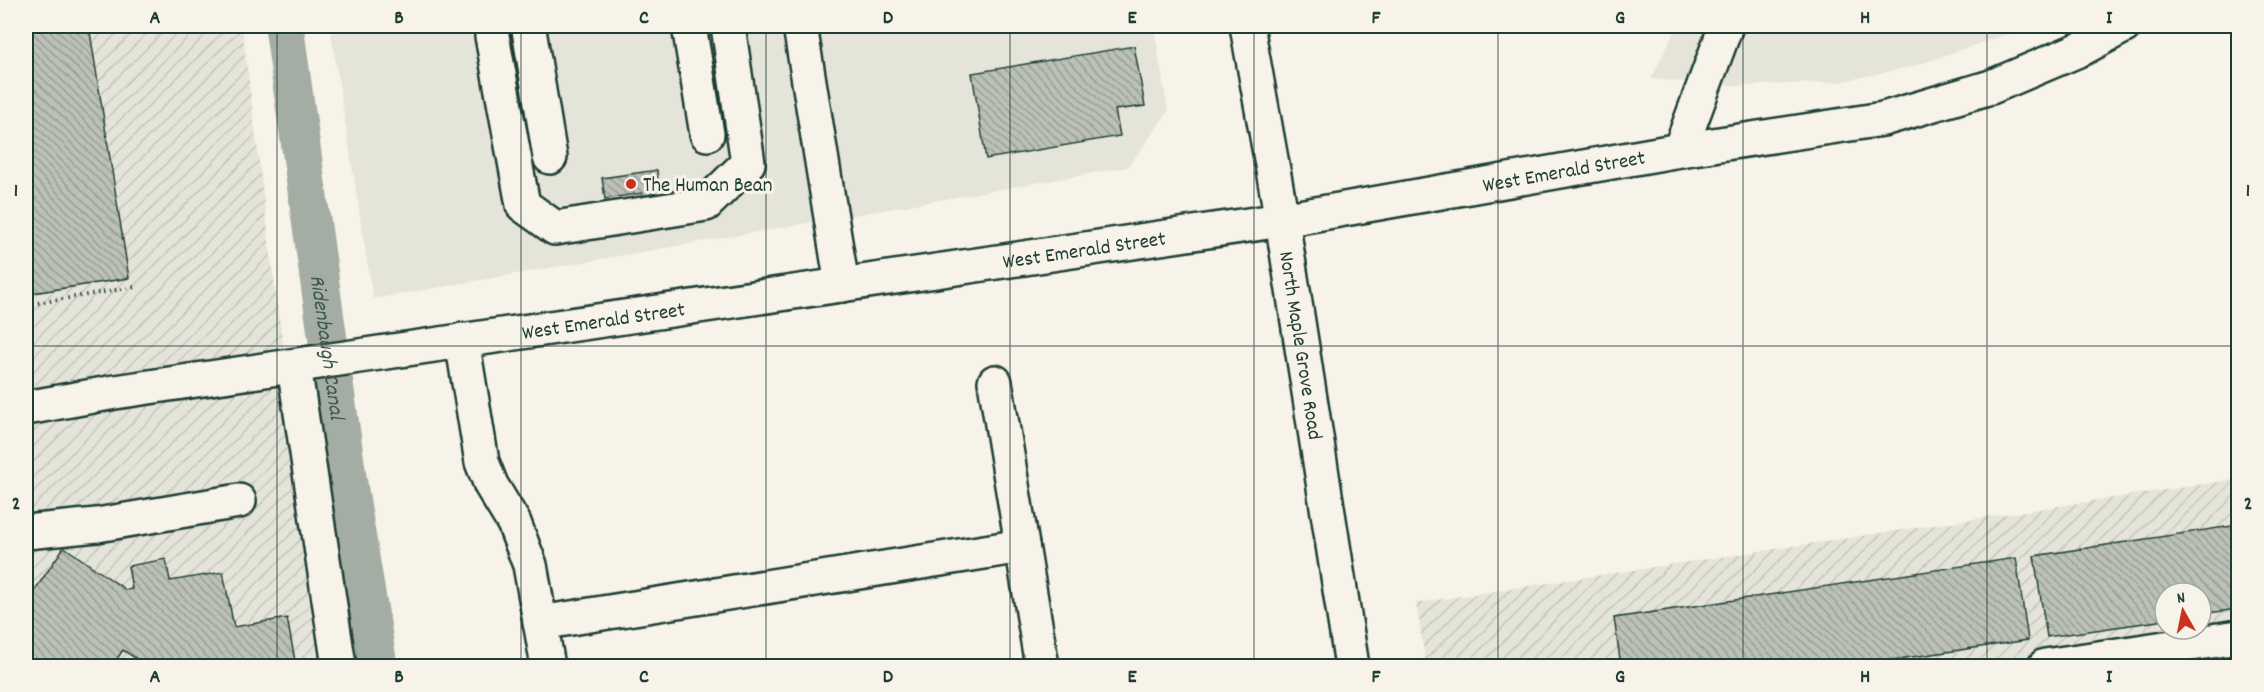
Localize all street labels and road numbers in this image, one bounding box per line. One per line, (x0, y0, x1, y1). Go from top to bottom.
street label: West Emerald Street (1481, 144, 1648, 202)
street label: West Emerald Street (1001, 225, 1168, 279)
street label: North Maple Grove Road (1269, 249, 1328, 442)
street label: West Emerald Street (520, 296, 687, 350)

